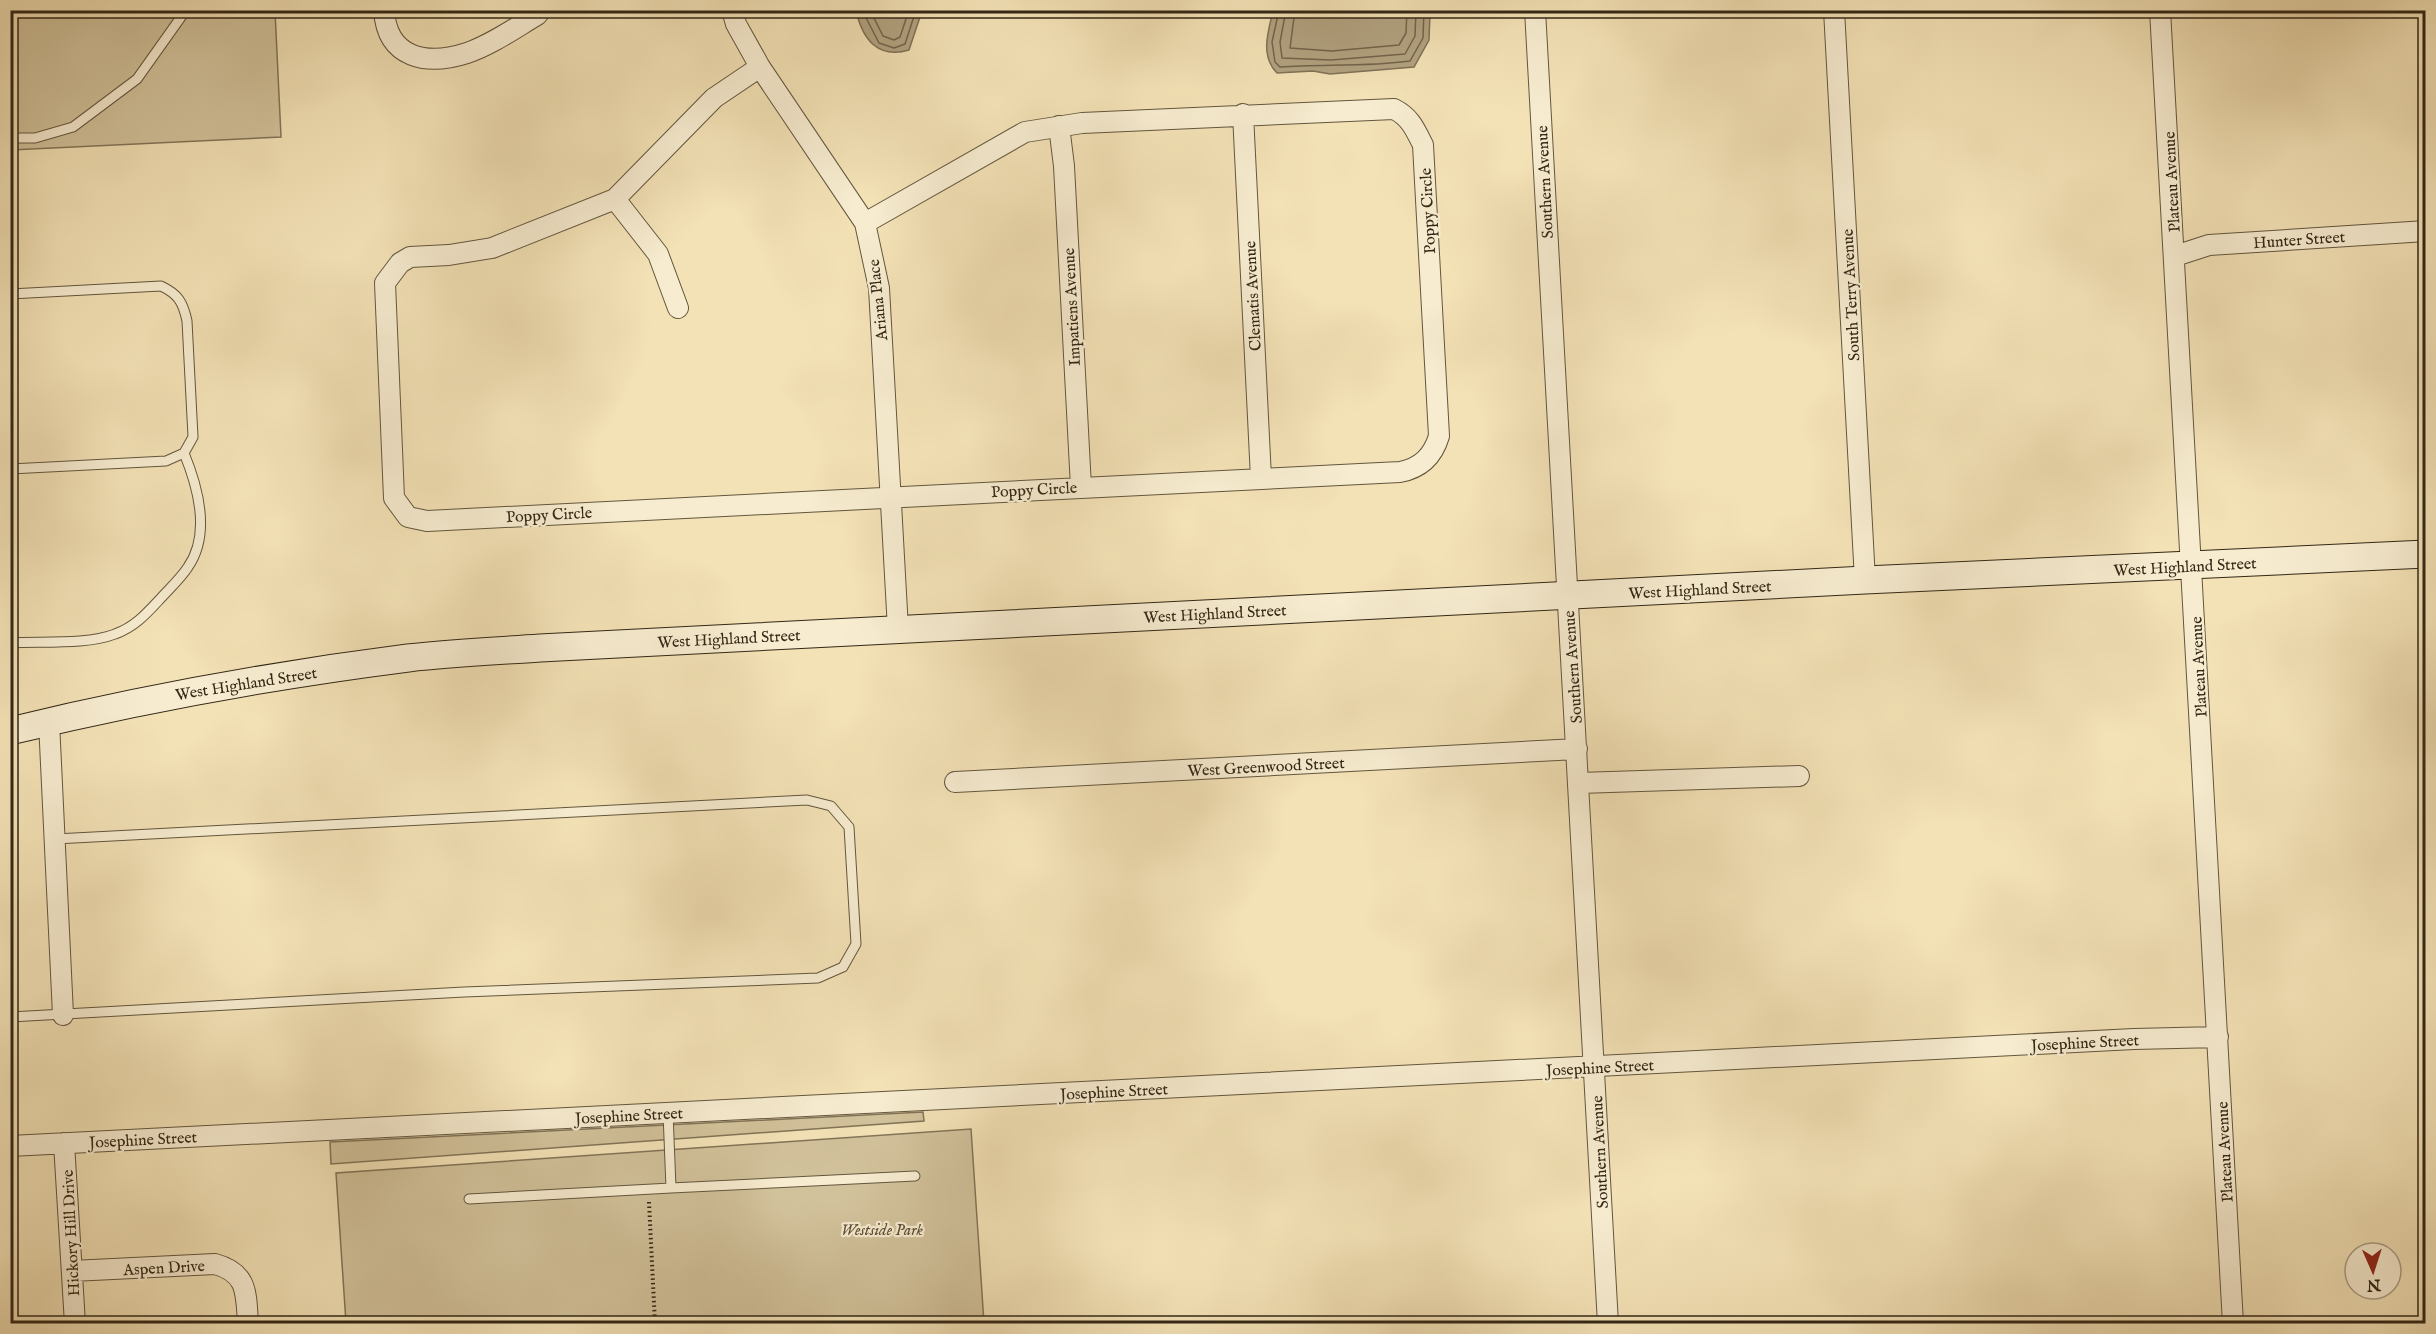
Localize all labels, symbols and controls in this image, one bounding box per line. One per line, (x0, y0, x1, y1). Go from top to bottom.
street label: Southern Avenue (1533, 125, 1559, 239)
street label: Plateau Avenue (2160, 131, 2186, 233)
street label: Poppy Circle (1417, 167, 1441, 254)
street label: South Terry Avenue (1839, 228, 1865, 361)
street label: Hunter Street (2252, 228, 2346, 254)
street label: Clematis Avenue (1241, 240, 1267, 351)
street label: Impatiens Avenue (1060, 247, 1086, 367)
street label: Ariana Place (865, 258, 893, 342)
street label: Poppy Circle (991, 479, 1078, 503)
street label: Poppy Circle (506, 504, 593, 528)
street label: West Highland Street (2113, 554, 2258, 582)
street label: West Highland Street (1628, 577, 1773, 605)
street label: West Highland Street (1143, 601, 1288, 629)
street label: Southern Avenue (1560, 610, 1588, 724)
street label: Plateau Avenue (2187, 616, 2213, 718)
street label: West Highland Street (657, 626, 802, 654)
street label: West Highland Street (174, 664, 319, 706)
street label: West Greenwood Street (1187, 754, 1346, 782)
street label: Josephine Street (2029, 1031, 2140, 1057)
street label: Josephine Street (1544, 1056, 1655, 1082)
street label: Josephine Street (1058, 1080, 1169, 1106)
street label: Southern Avenue (1588, 1095, 1614, 1209)
street label: Plateau Avenue (2213, 1101, 2239, 1203)
street label: Josephine Street (573, 1104, 684, 1130)
street label: Josephine Street (87, 1128, 198, 1154)
street label: Hickory Hill Drive (59, 1169, 85, 1297)
park label: Westside Park (841, 1221, 924, 1241)
north arrow (2343, 1241, 2403, 1301)
street label: Aspen Drive (122, 1257, 205, 1281)
text: N (2366, 1274, 2382, 1294)

